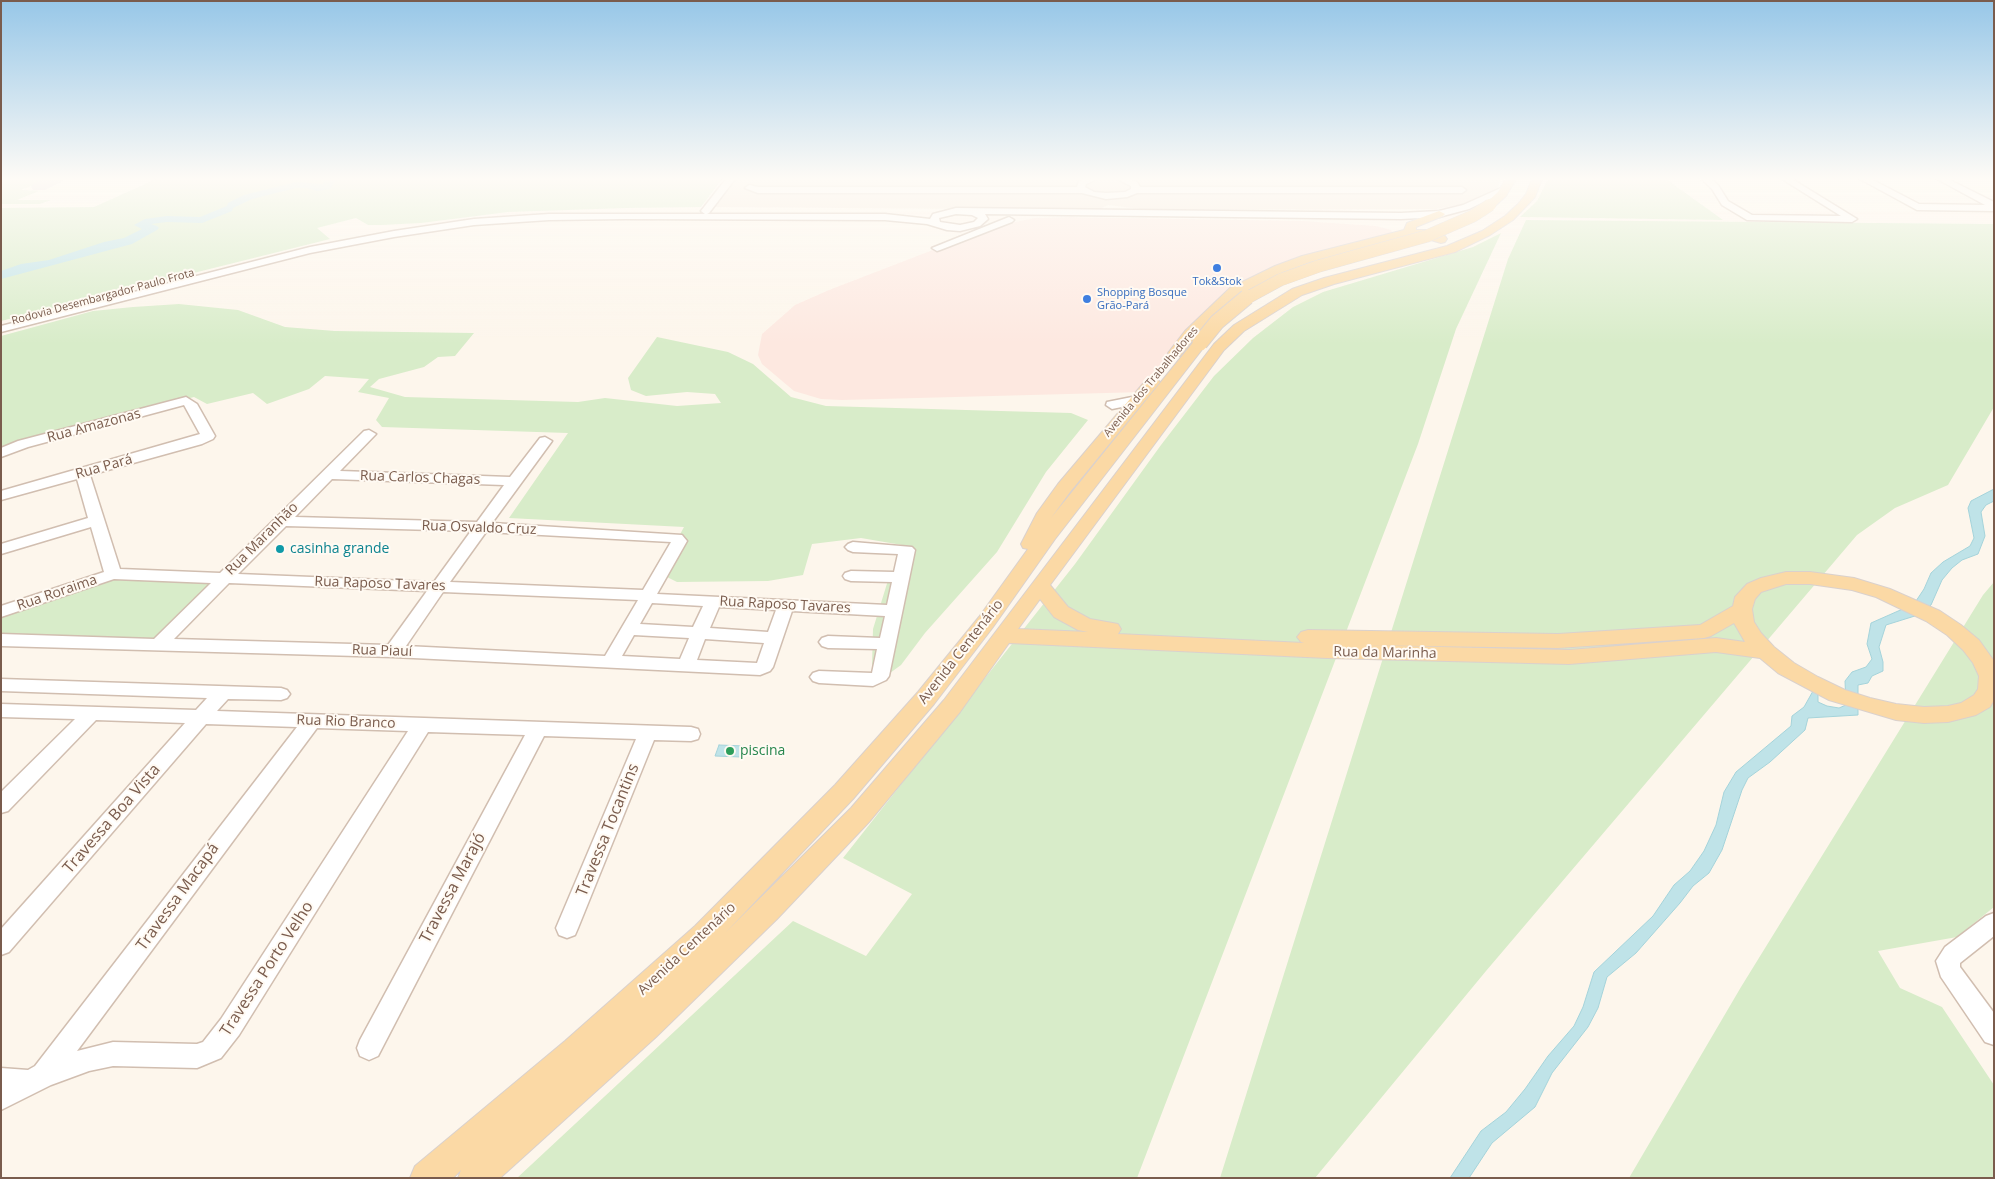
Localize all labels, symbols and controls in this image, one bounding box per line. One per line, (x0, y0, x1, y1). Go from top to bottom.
marker: Tok&Stok (1211, 262, 1223, 274)
street label: Rodovia Desembargador Paulo Frota (10, 266, 196, 328)
place label: Tok&Stok (1193, 275, 1241, 289)
place label: Shopping Bosque Grão-Pará (1097, 286, 1187, 312)
marker: Shopping Bosque Grão-Pará (1081, 293, 1093, 305)
street label: Avenida dos Trabalhadores (1101, 324, 1201, 440)
street label: Rua Amazonas (45, 405, 143, 447)
street label: Rua Pará (74, 451, 134, 483)
street label: Rua Carlos Chagas (360, 468, 480, 488)
street label: Rua Maranhão (222, 499, 302, 579)
street label: Rua Osvaldo Cruz (421, 518, 537, 538)
place label: casinha grande (290, 541, 389, 557)
marker: casinha grande (274, 543, 286, 555)
street label: Rua Roraima (15, 571, 99, 615)
street label: Rua Raposo Tavares (314, 573, 446, 595)
street label: Rua Raposo Tavares (719, 593, 851, 617)
street label: Avenida Centenário (915, 596, 1007, 708)
street label: Rua Piauí (351, 642, 413, 660)
street label: Rua da Marinha (1333, 644, 1437, 662)
street label: Rua Rio Branco (296, 712, 396, 732)
place label: piscina (740, 743, 785, 759)
marker: piscina (724, 745, 736, 757)
street label: Travessa Boa Vista (59, 761, 165, 877)
street label: Travessa Tocantins (573, 761, 643, 899)
street label: Travessa Marajó (416, 830, 490, 946)
street label: Travessa Macapá (133, 840, 223, 954)
street label: Travessa Porto Velho (216, 898, 318, 1040)
street label: Avenida Centenário (634, 899, 740, 999)

